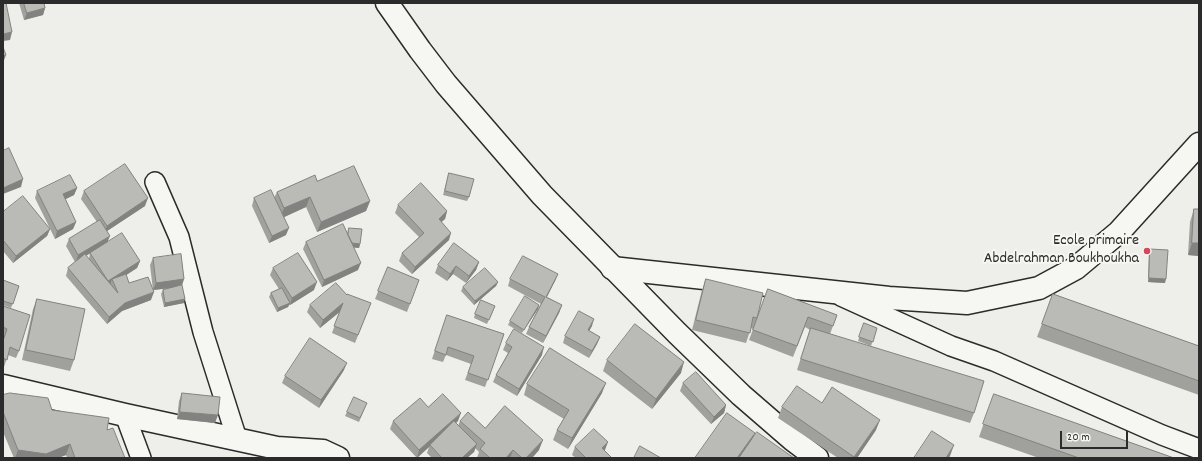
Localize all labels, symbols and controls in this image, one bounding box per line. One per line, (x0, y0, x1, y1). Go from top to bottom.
place label: Ecole primaire Abdelrahman Boukhoukha (984, 232, 1139, 270)
marker: Ecole primaire Abdelrahman Boukhoukha (1142, 246, 1152, 256)
scale bar (1062, 423, 1130, 449)
text: 20 m (1067, 429, 1090, 446)

